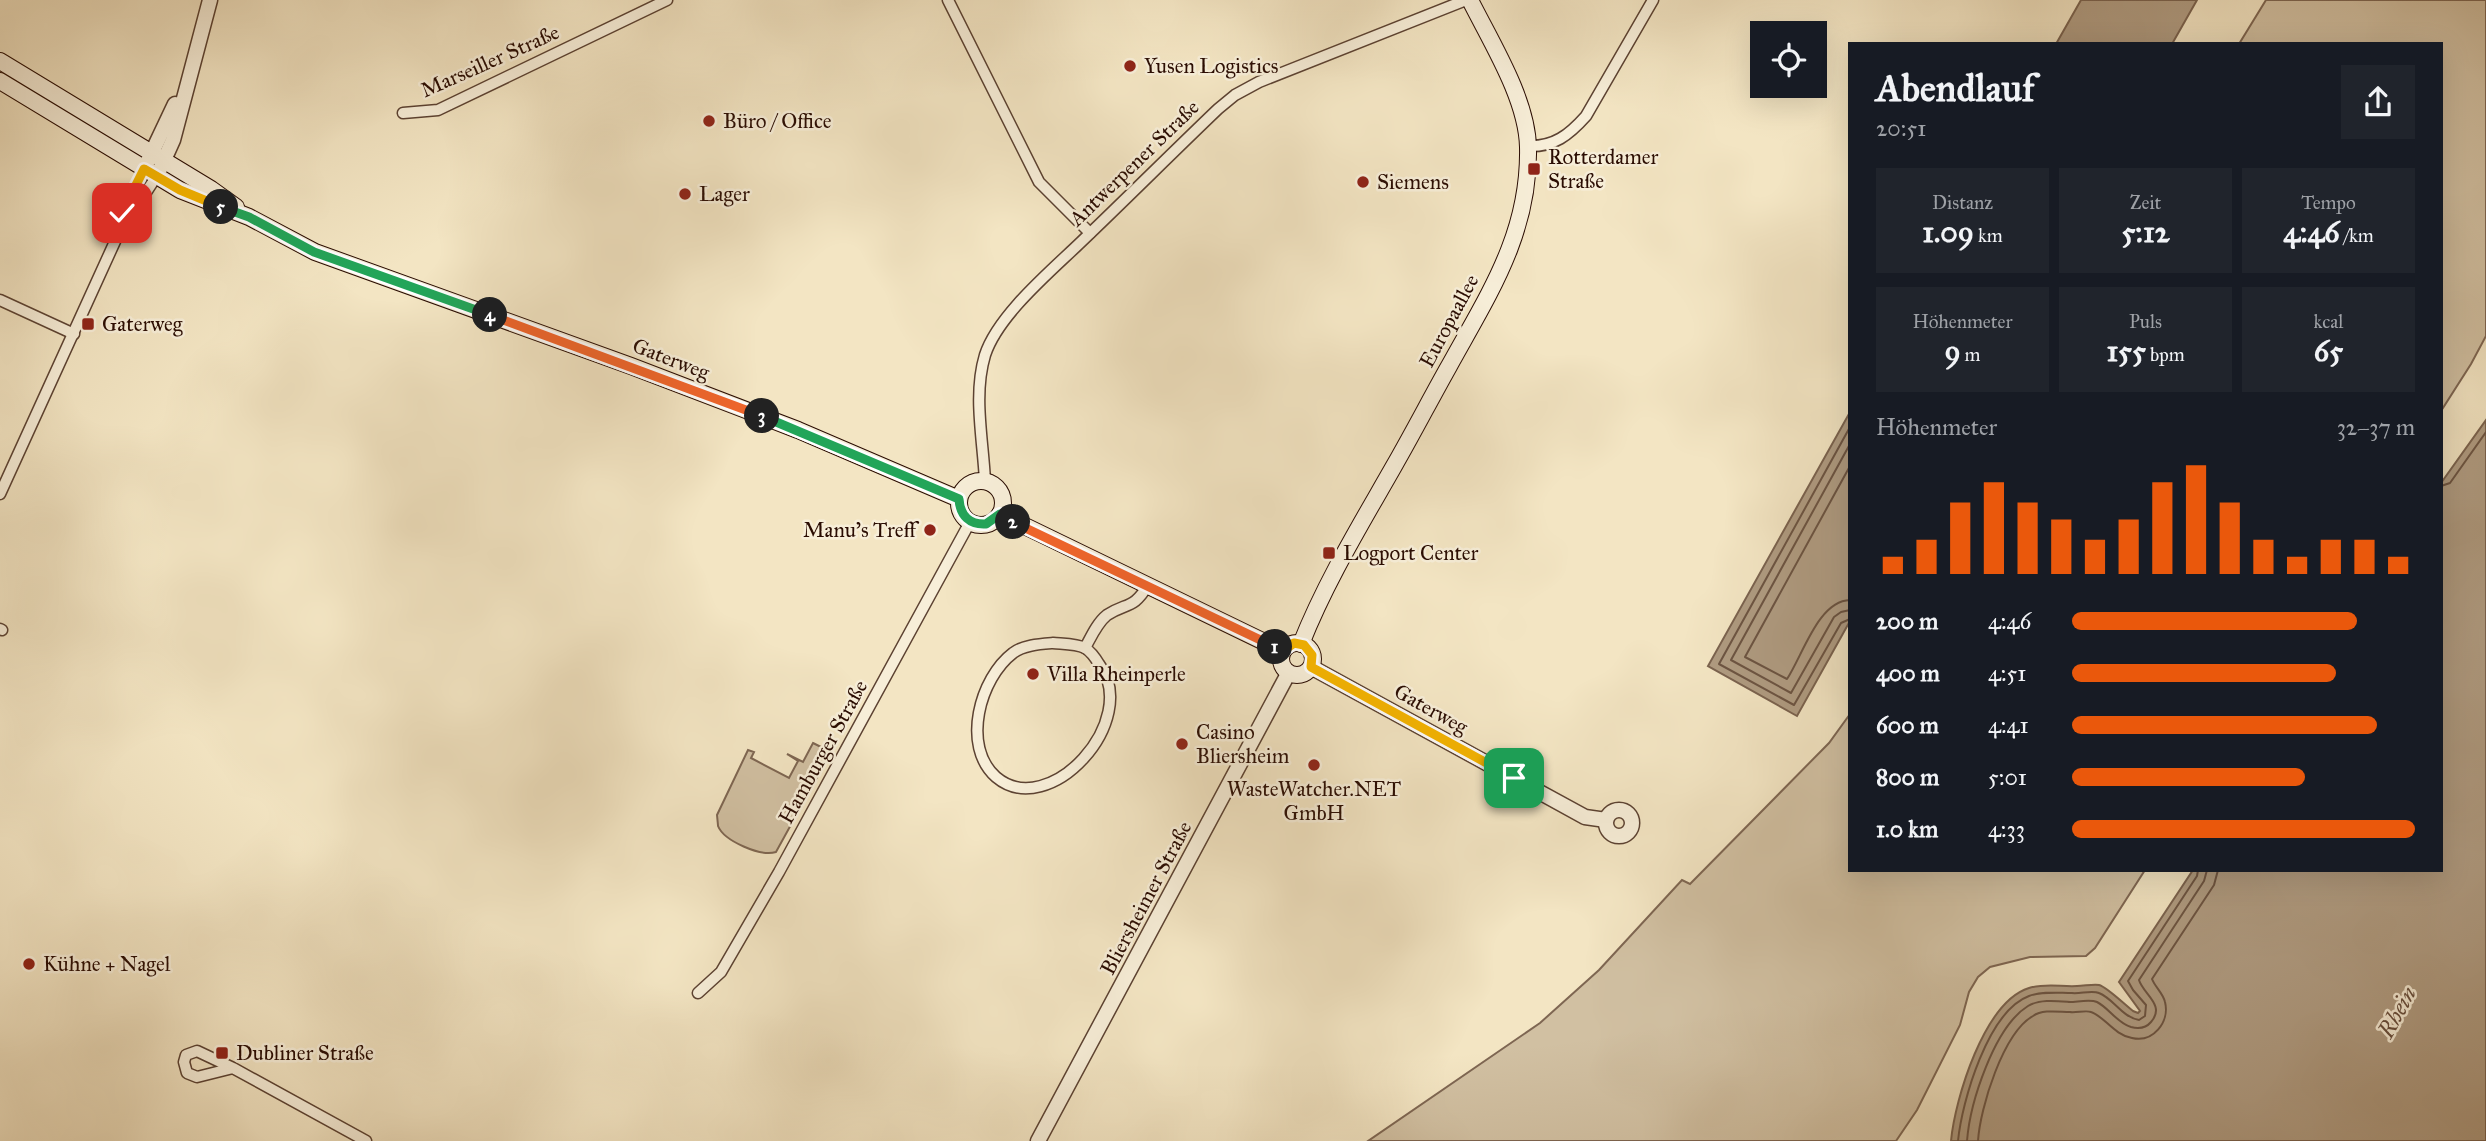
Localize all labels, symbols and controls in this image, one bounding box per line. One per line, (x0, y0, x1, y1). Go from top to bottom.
street label: Marseiller Straße (417, 19, 564, 103)
map controls (1750, 21, 1827, 98)
button: locate (1750, 21, 1827, 98)
place label: Yusen Logistics (1144, 53, 1278, 79)
marker: Yusen Logistics (1122, 58, 1138, 74)
text: Abendlauf (1876, 65, 2035, 111)
button: share (2341, 65, 2415, 139)
street label: Antwerpener Straße (1063, 94, 1205, 232)
place label: Büro / Office (723, 108, 832, 134)
marker: Büro / Office (701, 113, 717, 129)
text: 20:51 (1876, 114, 1926, 142)
place label: Rotterdamer Straße (1548, 144, 1658, 194)
marker: Rotterdamer Straße (1526, 161, 1542, 177)
place label: Siemens (1377, 169, 1449, 195)
marker: Siemens (1355, 174, 1371, 190)
place label: Lager (699, 181, 750, 207)
pin (92, 183, 152, 243)
marker: Lager (677, 186, 693, 202)
pin: 5 (204, 190, 238, 224)
text: Distanz (1932, 191, 1993, 214)
text: Zeit (2130, 191, 2161, 214)
text: Tempo (2301, 191, 2356, 214)
icon: check (103, 194, 141, 232)
text: 5 (216, 195, 225, 218)
text: 1.09 (1922, 214, 1974, 250)
text: 5:12 (2121, 214, 2170, 250)
text: 4:46 (2283, 214, 2340, 250)
text: km (1974, 224, 2003, 247)
text: /km (2340, 224, 2374, 247)
street label: Europaallee (1414, 270, 1484, 372)
pin: 4 (472, 298, 508, 332)
text: 4 (484, 303, 495, 326)
text: Höhenmeter (1912, 310, 2013, 333)
text: Puls (2129, 310, 2162, 333)
text: kcal (2314, 310, 2343, 333)
place label: Gaterweg (102, 311, 183, 337)
marker: Gaterweg (80, 316, 96, 332)
street label: Gaterweg (629, 332, 713, 386)
text: 9 (1944, 333, 1961, 369)
text: 155 (2106, 333, 2146, 369)
text: 65 (2314, 333, 2343, 369)
text: m (1961, 343, 1981, 366)
text: bpm (2146, 343, 2185, 366)
pin: 3 (744, 398, 780, 434)
text: 3 (758, 404, 765, 427)
text: Höhenmeter (1876, 413, 1997, 441)
text: 32–37 m (2337, 413, 2415, 441)
pin: 2 (996, 504, 1030, 540)
text: 2 (1008, 510, 1017, 533)
place label: Manu's Treff (803, 517, 919, 543)
marker: Manu's Treff (922, 522, 938, 538)
place label: Logport Center (1343, 540, 1479, 566)
marker: Logport Center (1321, 545, 1337, 561)
text: 200 m (1876, 607, 1938, 635)
text: 4:46 (1988, 607, 2031, 635)
pin: 1 (1258, 630, 1292, 664)
text: 1 (1271, 635, 1278, 658)
text: 400 m (1876, 659, 1940, 687)
text: 4:51 (1988, 659, 2026, 687)
place label: Villa Rheinperle (1046, 661, 1186, 687)
marker: Villa Rheinperle (1025, 666, 1041, 682)
street label: Hamburger Straße (773, 675, 873, 829)
street label: Gaterweg (1389, 678, 1473, 740)
text: 600 m (1876, 711, 1939, 739)
text: 4:41 (1988, 711, 2029, 739)
place label: Casino Bliersheim (1196, 719, 1290, 769)
marker: Casino Bliersheim (1174, 736, 1190, 752)
pin (1484, 748, 1544, 808)
marker: WasteWatcher.NET GmbH (1306, 757, 1322, 773)
icon: arrive (1495, 759, 1533, 797)
text: 800 m (1876, 763, 1939, 791)
text: 5:01 (1988, 763, 2027, 791)
place label: WasteWatcher.NET GmbH (1227, 776, 1401, 826)
text: 1.0 km (1876, 815, 1938, 843)
text: 4:33 (1988, 815, 2025, 843)
street label: Bliersheimer Straße (1095, 817, 1198, 979)
place label: Kühne + Nagel (43, 951, 171, 977)
marker: Kühne + Nagel (21, 956, 37, 972)
water label: Rhein (2371, 981, 2422, 1043)
place label: Dubliner Straße (236, 1040, 374, 1066)
marker: Dubliner Straße (214, 1045, 230, 1061)

